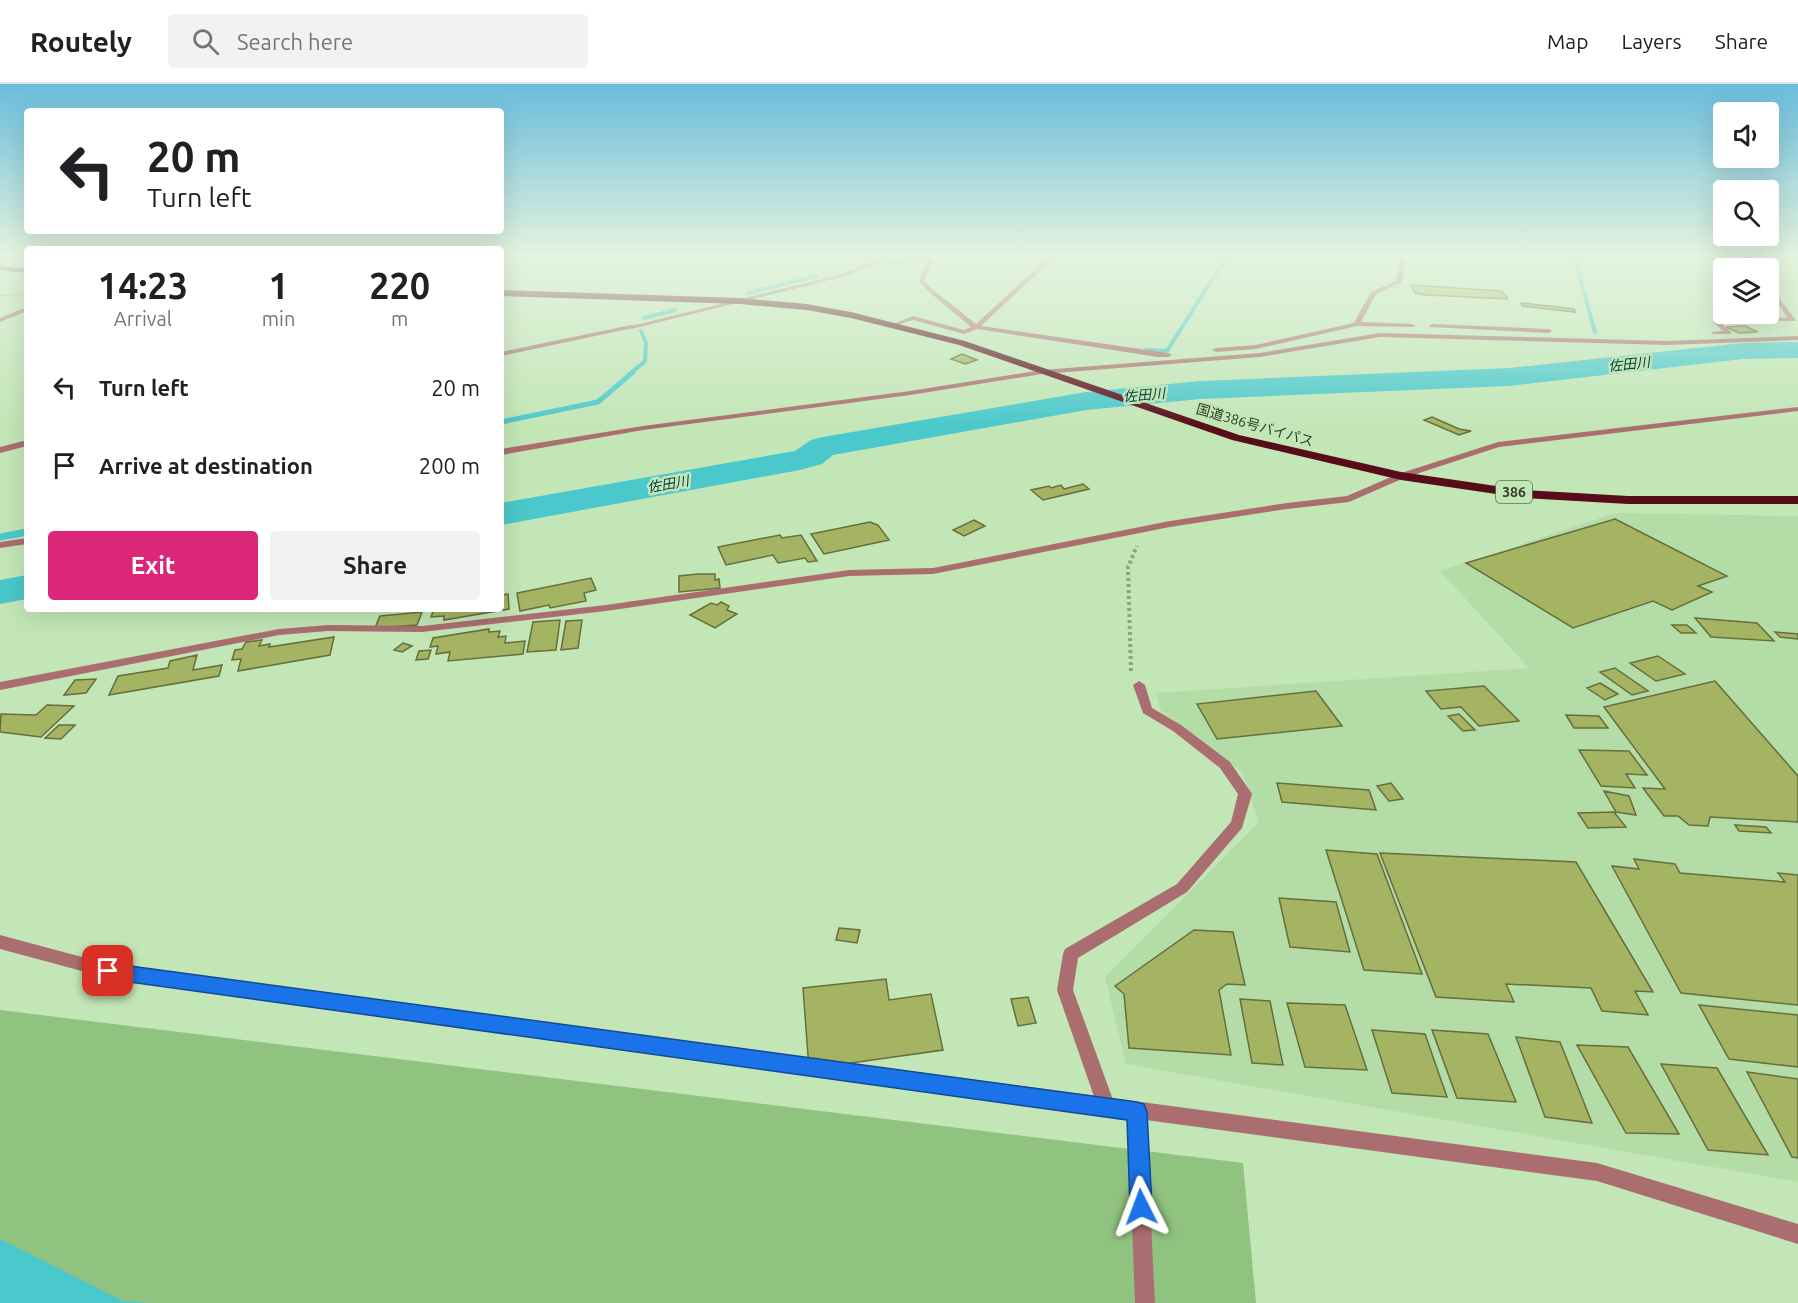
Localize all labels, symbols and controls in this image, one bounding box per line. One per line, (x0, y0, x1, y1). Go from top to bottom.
search box (168, 14, 588, 68)
icon: search (189, 25, 222, 58)
text: Routely (30, 26, 132, 57)
text: Search here (237, 29, 353, 54)
text: Map (1547, 29, 1588, 53)
text: Layers (1621, 29, 1682, 53)
text: Share (1715, 29, 1768, 53)
map controls (1713, 102, 1779, 324)
button: sound (1713, 102, 1779, 168)
icon: left (48, 132, 126, 210)
text: 20 m (147, 133, 241, 180)
button: search (1713, 180, 1779, 246)
text: Turn left (147, 182, 251, 212)
button: layers (1713, 258, 1779, 324)
text: 14:23 (98, 265, 188, 306)
text: 1 (268, 265, 289, 306)
text: 220 (369, 265, 430, 306)
text: Arrival (114, 307, 172, 330)
text: min (262, 307, 295, 330)
text: m (391, 307, 408, 330)
water label: 佐田川 (1607, 354, 1653, 374)
icon: left (48, 371, 81, 404)
text: Turn left (99, 375, 189, 400)
text: 20 m (431, 375, 480, 400)
water label: 佐田川 (1122, 385, 1168, 405)
street label: 国道386号バイパス (1194, 401, 1316, 449)
icon: arrive (48, 449, 81, 482)
text: Arrive at destination (99, 453, 313, 478)
text: 200 m (419, 453, 480, 478)
water label: 佐田川 (646, 472, 692, 496)
road number: 386 (1496, 481, 1532, 503)
button: Exit (48, 531, 258, 600)
button: Share (270, 531, 480, 600)
pin (82, 945, 133, 996)
icon: arrive (91, 954, 124, 987)
position arrow (1109, 1175, 1173, 1239)

